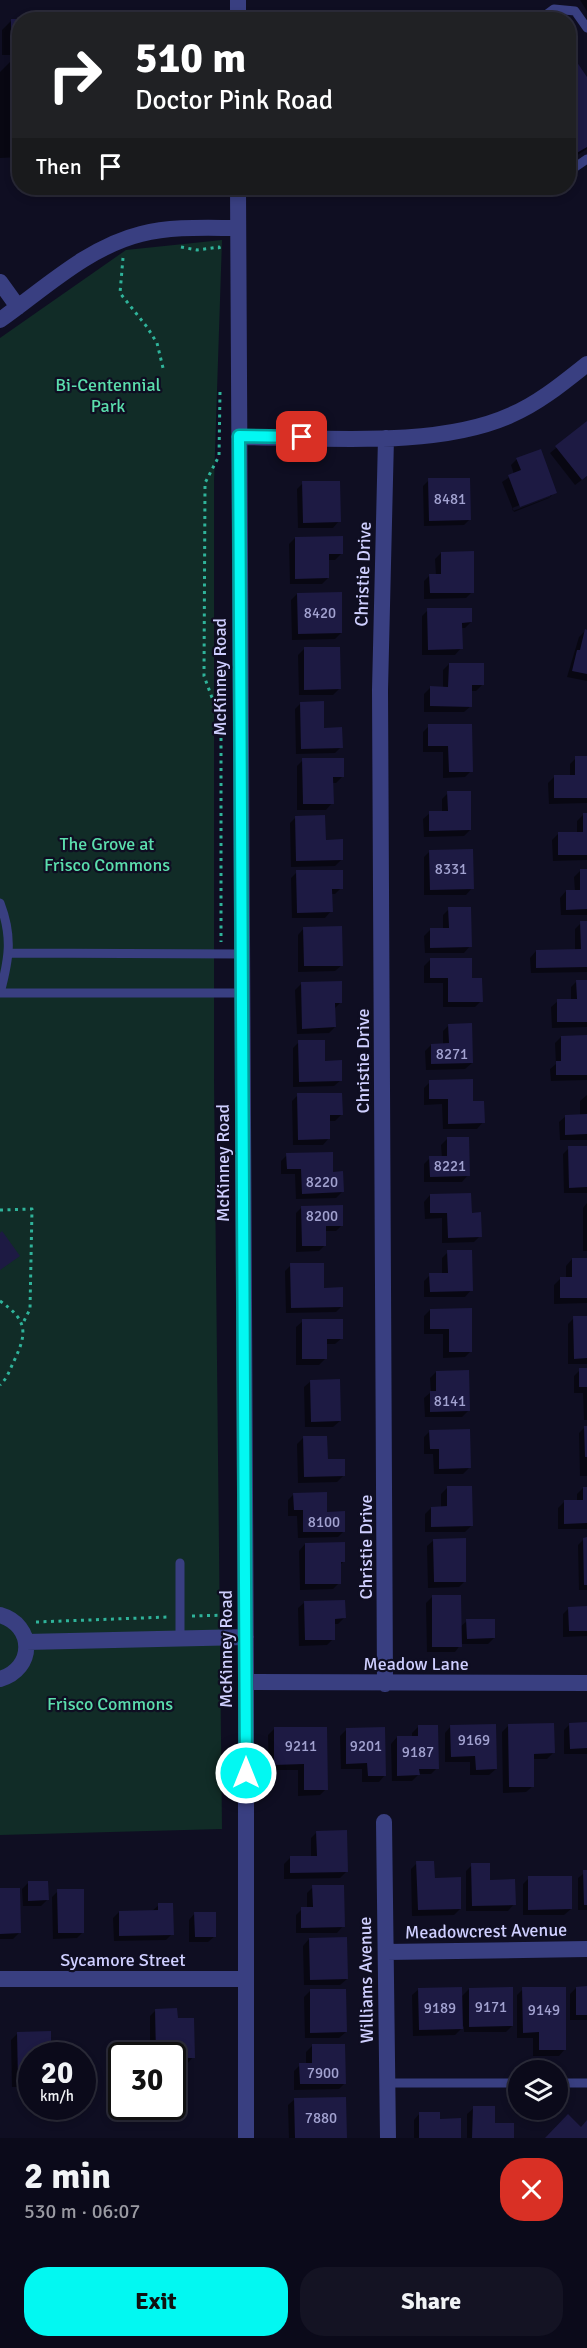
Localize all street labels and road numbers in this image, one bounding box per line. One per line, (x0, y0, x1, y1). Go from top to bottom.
street label: Christie Drive (350, 521, 376, 627)
street label: McKinney Road (209, 618, 231, 736)
street label: Christie Drive (352, 1009, 374, 1113)
street label: McKinney Road (212, 1104, 234, 1222)
street label: Christie Drive (355, 1495, 377, 1599)
street label: McKinney Road (215, 1590, 237, 1708)
street label: Meadow Lane (363, 1653, 469, 1675)
street label: Williams Avenue (354, 1916, 378, 2044)
street label: Meadowcrest Avenue (405, 1919, 567, 1943)
street label: Sycamore Street (60, 1949, 186, 1971)

